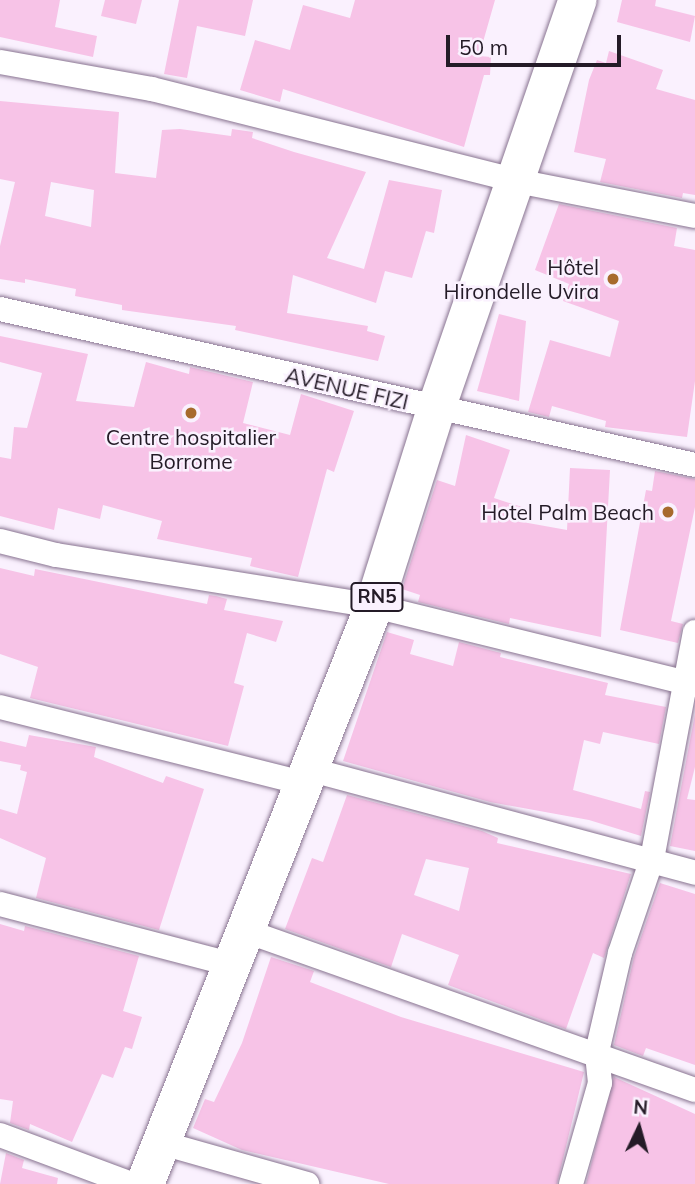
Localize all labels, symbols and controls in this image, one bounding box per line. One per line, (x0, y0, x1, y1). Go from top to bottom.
scale bar (450, 21, 625, 65)
text: 50 m (459, 34, 508, 60)
place label: Hôtel Hirondelle Uvira (444, 254, 599, 304)
marker: Hôtel Hirondelle Uvira (605, 271, 621, 287)
street label: AVENUE FIZI (283, 362, 411, 414)
marker: Centre hospitalier Borrome (183, 405, 199, 421)
place label: Centre hospitalier Borrome (106, 424, 276, 474)
place label: Hotel Palm Beach (481, 499, 654, 525)
marker: Hotel Palm Beach (660, 504, 676, 520)
road number: RN5 (349, 582, 405, 612)
north arrow (604, 1093, 674, 1163)
text: N (633, 1094, 649, 1120)

